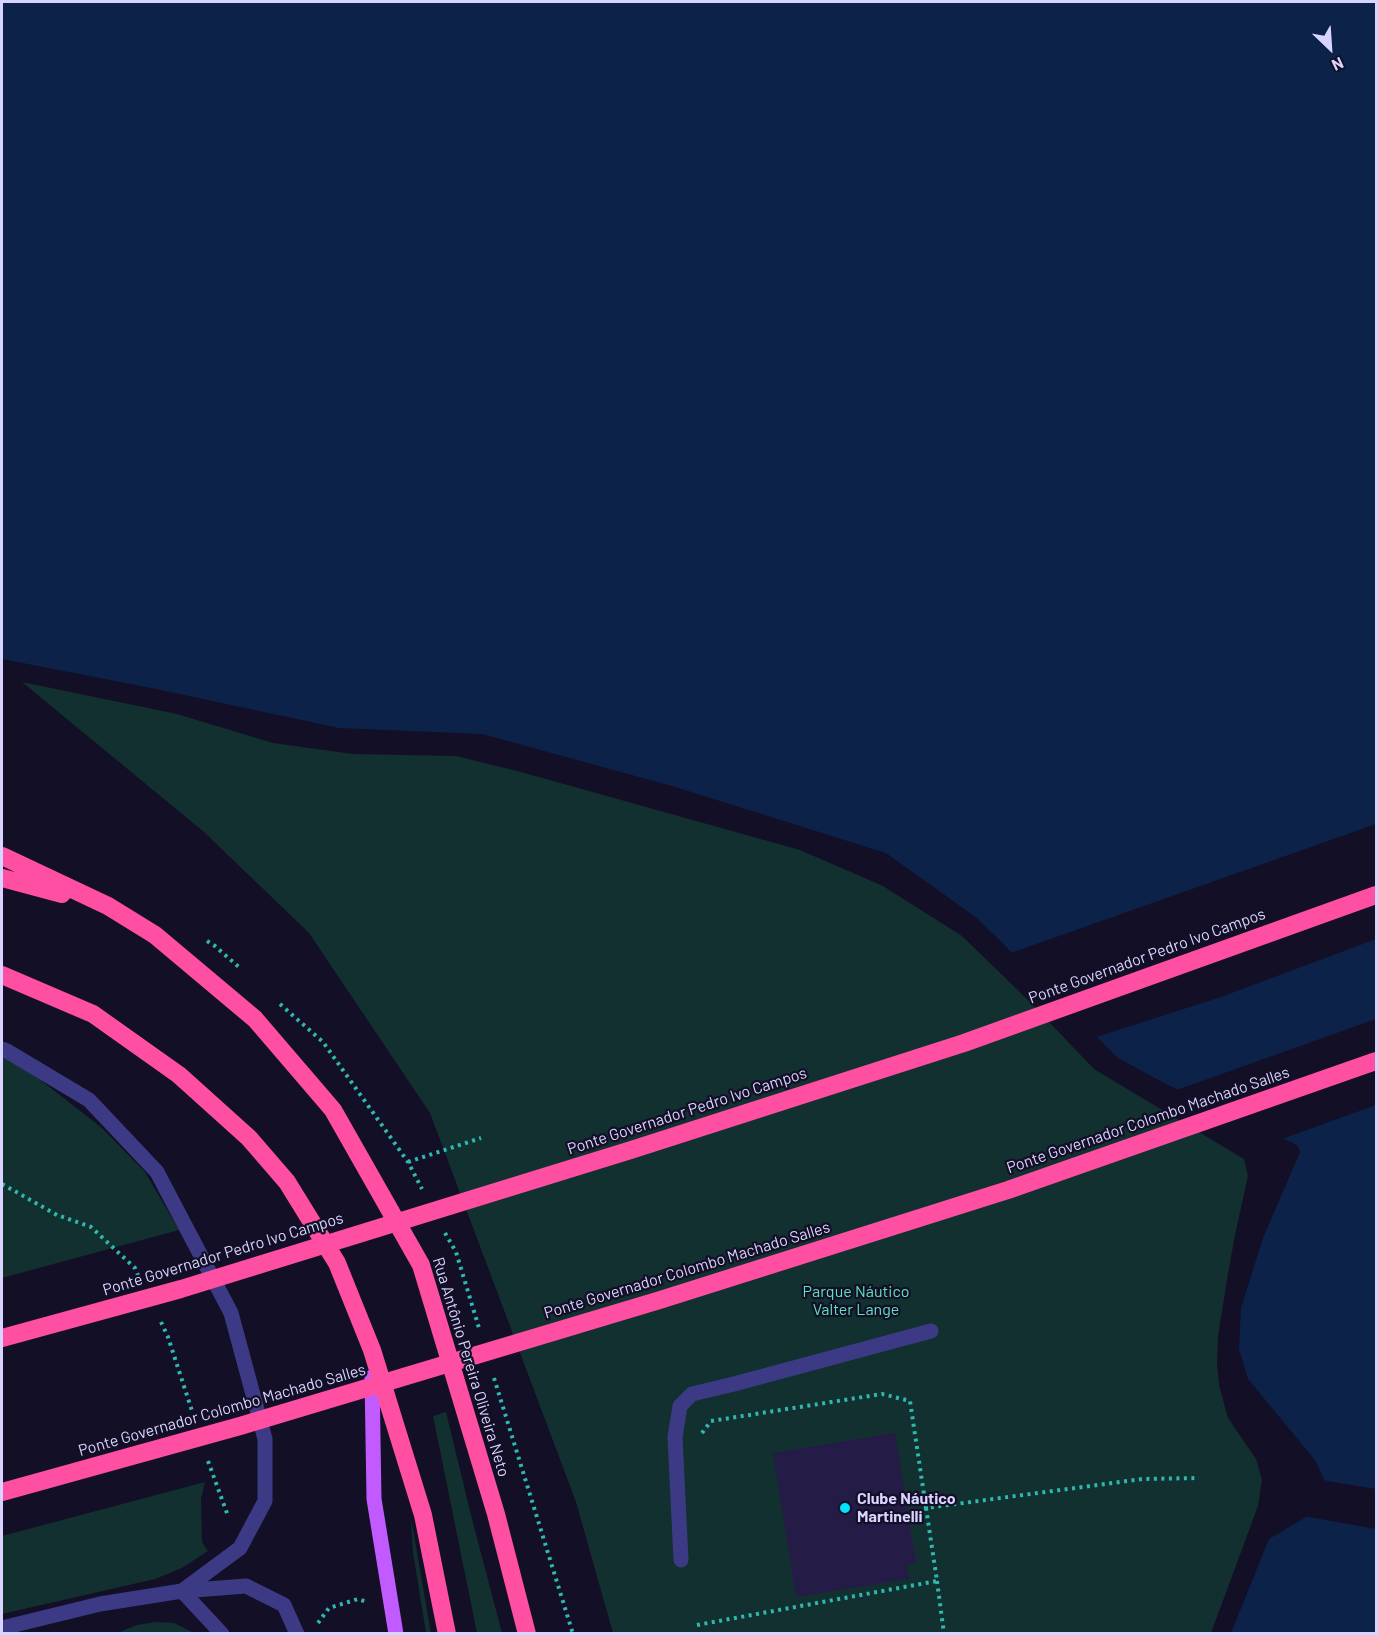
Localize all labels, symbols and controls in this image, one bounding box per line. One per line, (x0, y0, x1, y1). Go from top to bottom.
north arrow (1300, 18, 1360, 78)
text: N (1329, 54, 1347, 76)
street label: Ponte Governador Pedro Ivo Campos (1026, 904, 1268, 1008)
street label: Ponte Governador Colombo Machado Salles (1004, 1062, 1292, 1178)
street label: Ponte Governador Pedro Ivo Campos (565, 1063, 809, 1159)
street label: Ponte Governador Pedro Ivo Campos (100, 1208, 346, 1300)
street label: Ponte Governador Colombo Machado Salles (542, 1217, 832, 1323)
street label: Rua Antônio Pereira Oliveira Neto (428, 1255, 514, 1479)
park label: Parque Náutico Valter Lange (803, 1282, 909, 1320)
street label: Ponte Governador Colombo Machado Salles (76, 1360, 368, 1460)
place label: Clube Náutico Martinelli (857, 1489, 956, 1527)
marker: Clube Náutico Martinelli (838, 1501, 852, 1515)

